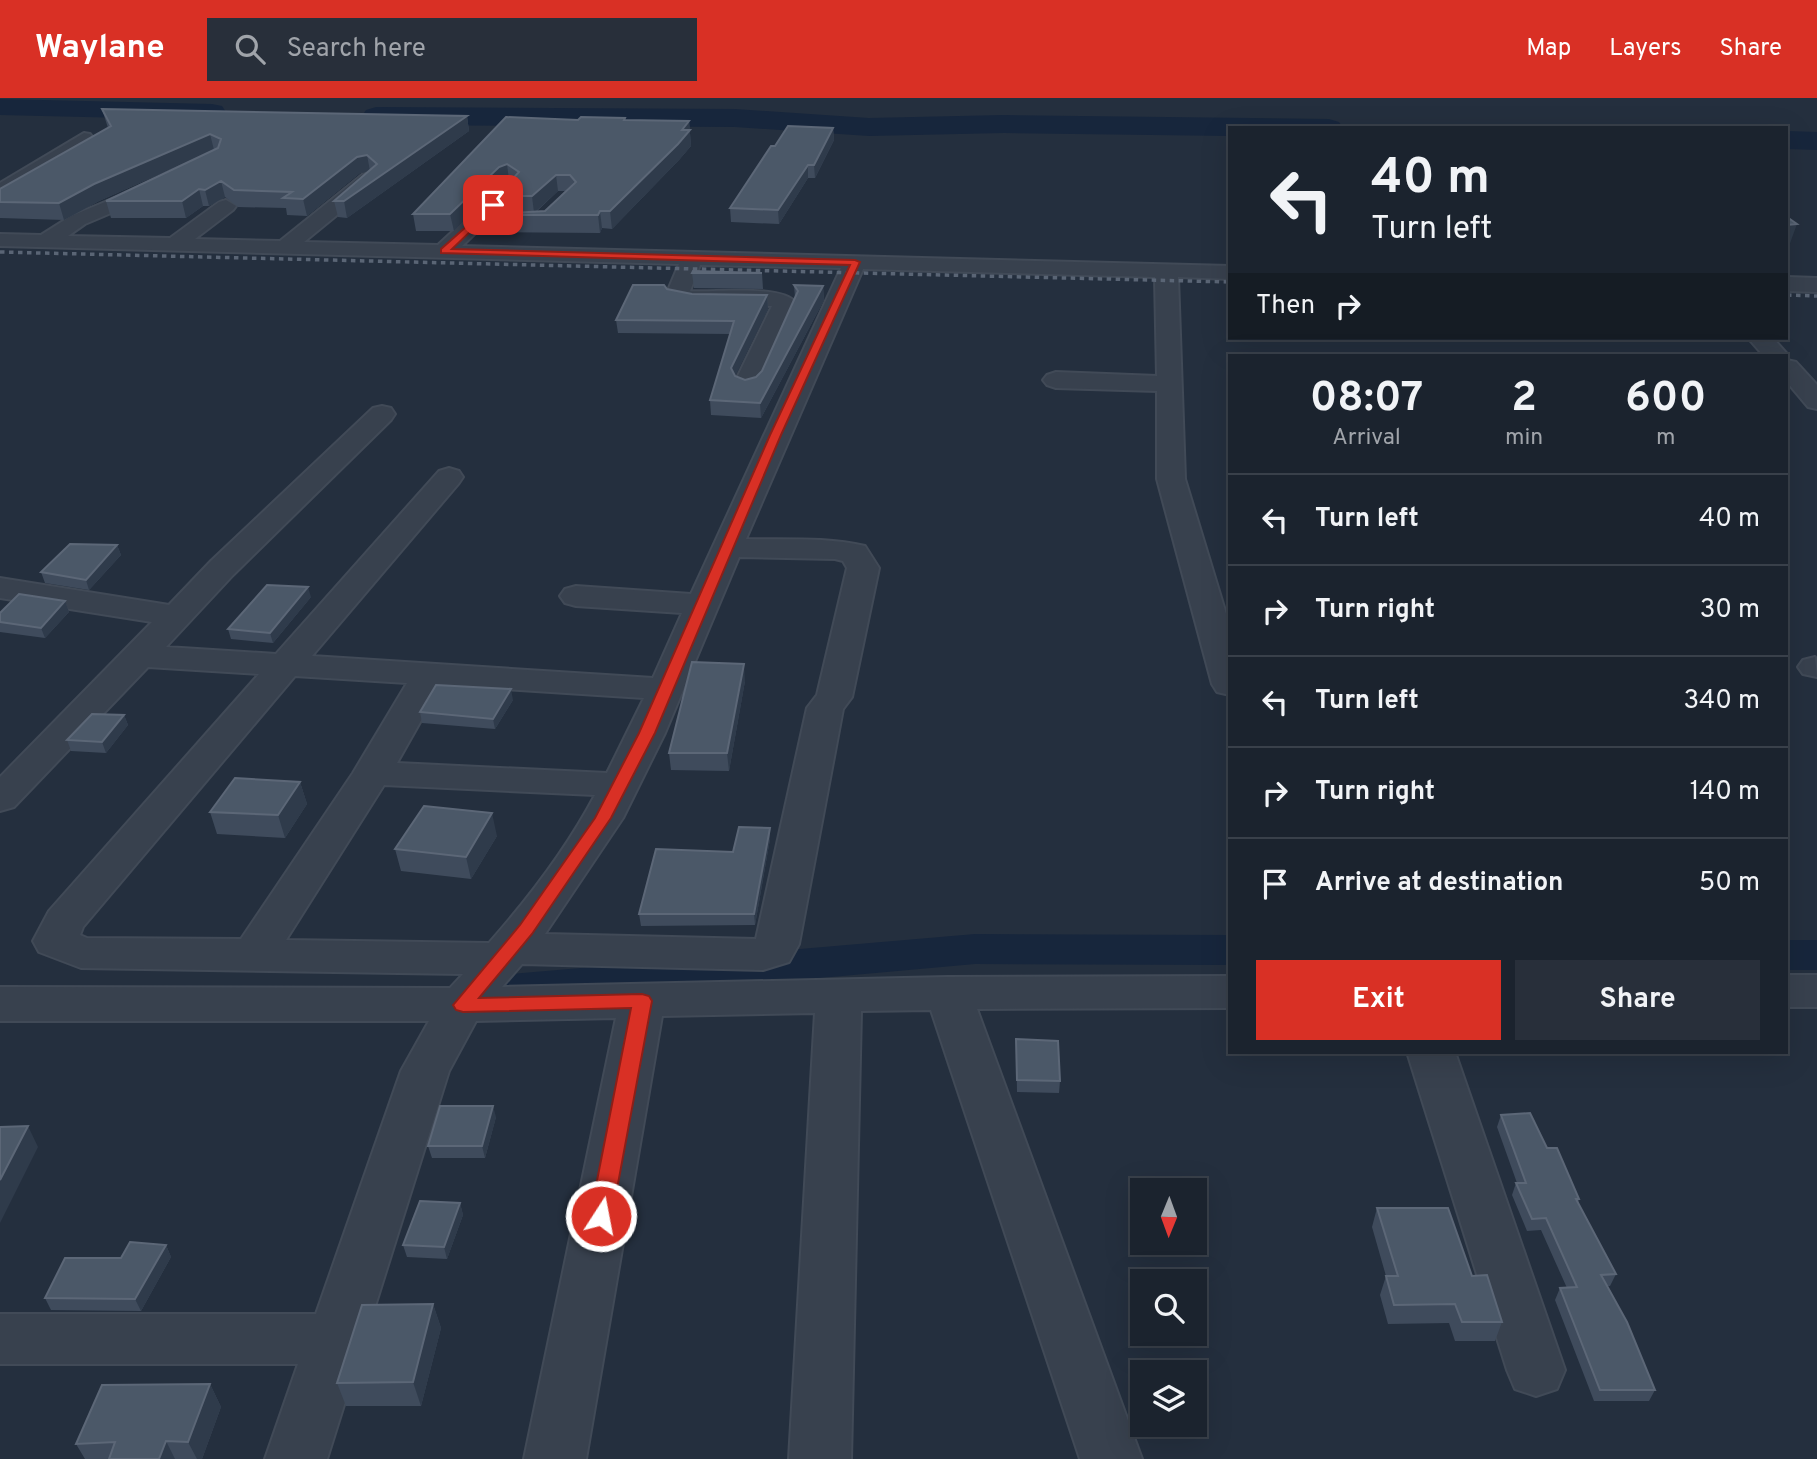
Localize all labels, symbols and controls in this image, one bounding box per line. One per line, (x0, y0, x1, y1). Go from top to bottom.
search box (207, 18, 697, 81)
text: Waylane (35, 28, 165, 70)
icon: search (231, 30, 269, 68)
text: Search here (287, 33, 426, 66)
text: Map (1526, 34, 1571, 64)
text: Layers (1609, 34, 1681, 64)
text: Share (1719, 34, 1782, 64)
text: 40 m (1371, 149, 1490, 211)
icon: left (1256, 154, 1347, 245)
pin (463, 175, 523, 235)
icon: arrive (474, 186, 512, 224)
text: Turn left (1371, 210, 1492, 250)
icon: right (1329, 287, 1367, 325)
text: Then (1256, 290, 1315, 323)
text: 08:07 (1310, 373, 1423, 426)
text: 2 (1511, 373, 1537, 426)
text: 600 (1625, 373, 1706, 426)
text: Arrival (1332, 424, 1401, 453)
text: min (1505, 424, 1543, 453)
text: m (1656, 424, 1675, 453)
icon: left (1256, 501, 1294, 539)
text: Turn left (1315, 503, 1419, 536)
text: 40 m (1699, 503, 1760, 536)
icon: right (1256, 592, 1294, 630)
text: Turn right (1315, 594, 1435, 627)
text: 30 m (1700, 594, 1760, 627)
icon: left (1256, 683, 1294, 721)
text: Turn left (1315, 685, 1419, 718)
text: 340 m (1683, 685, 1760, 718)
icon: right (1256, 774, 1294, 812)
text: Turn right (1315, 776, 1435, 809)
text: 140 m (1690, 776, 1760, 809)
icon: arrive (1256, 865, 1294, 903)
text: Arrive at destination (1315, 867, 1563, 900)
text: 50 m (1699, 867, 1760, 900)
button: Exit (1256, 960, 1501, 1040)
button: Share (1515, 960, 1760, 1040)
north arrow (1130, 1178, 1208, 1255)
map controls (1130, 1178, 1207, 1437)
position arrow (564, 1179, 638, 1253)
button: search (1130, 1269, 1207, 1346)
button: layers (1130, 1360, 1207, 1437)

